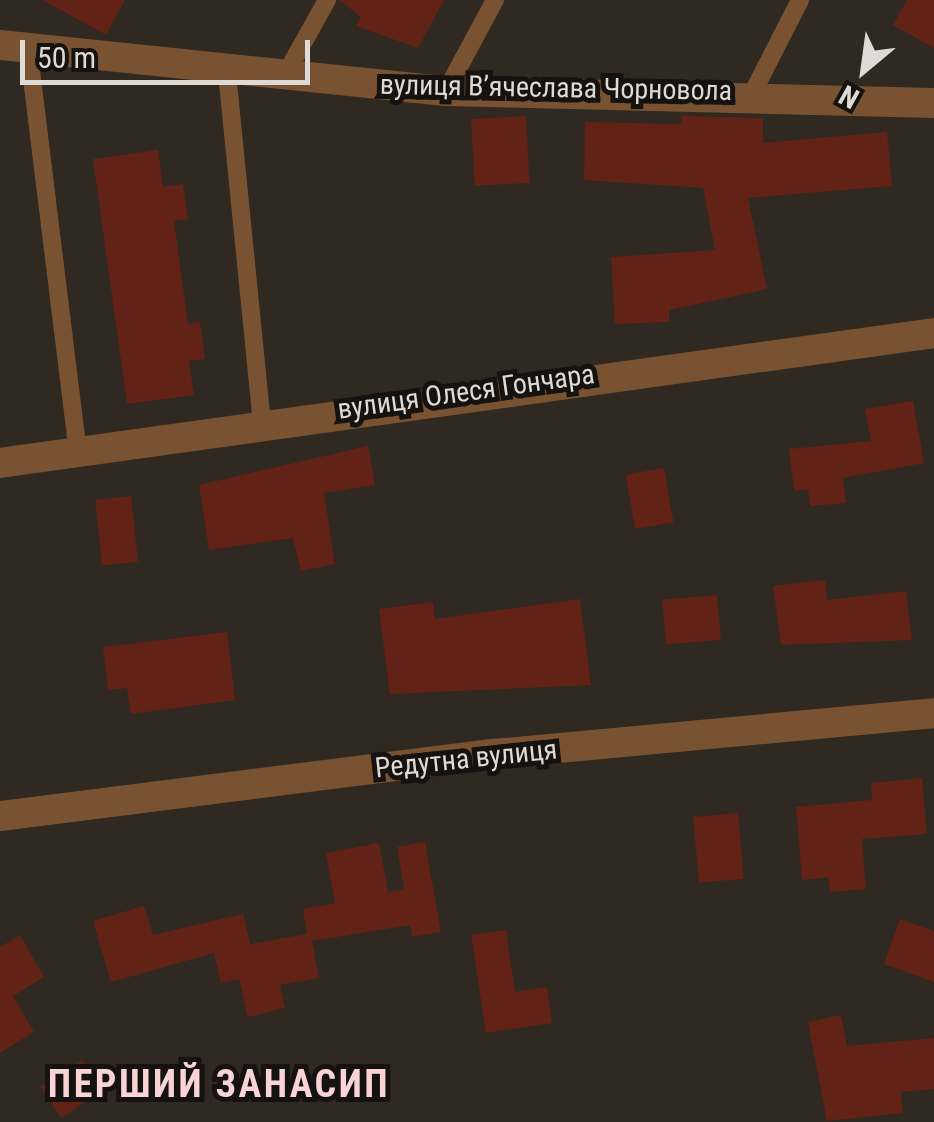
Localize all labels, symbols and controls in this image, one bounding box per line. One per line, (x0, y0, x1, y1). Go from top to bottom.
scale bar (25, 20, 315, 82)
north arrow (814, 20, 914, 120)
text: 50 m (37, 40, 96, 75)
street label: вулиця Вʼячеслава Чорновола (380, 68, 732, 108)
text: N (834, 78, 865, 115)
street label: вулиця Олеся Гончара (335, 357, 597, 427)
street label: Редутна вулиця (373, 733, 559, 785)
district label: ПЕРШИЙ ЗАНАСИП (48, 1062, 390, 1108)

